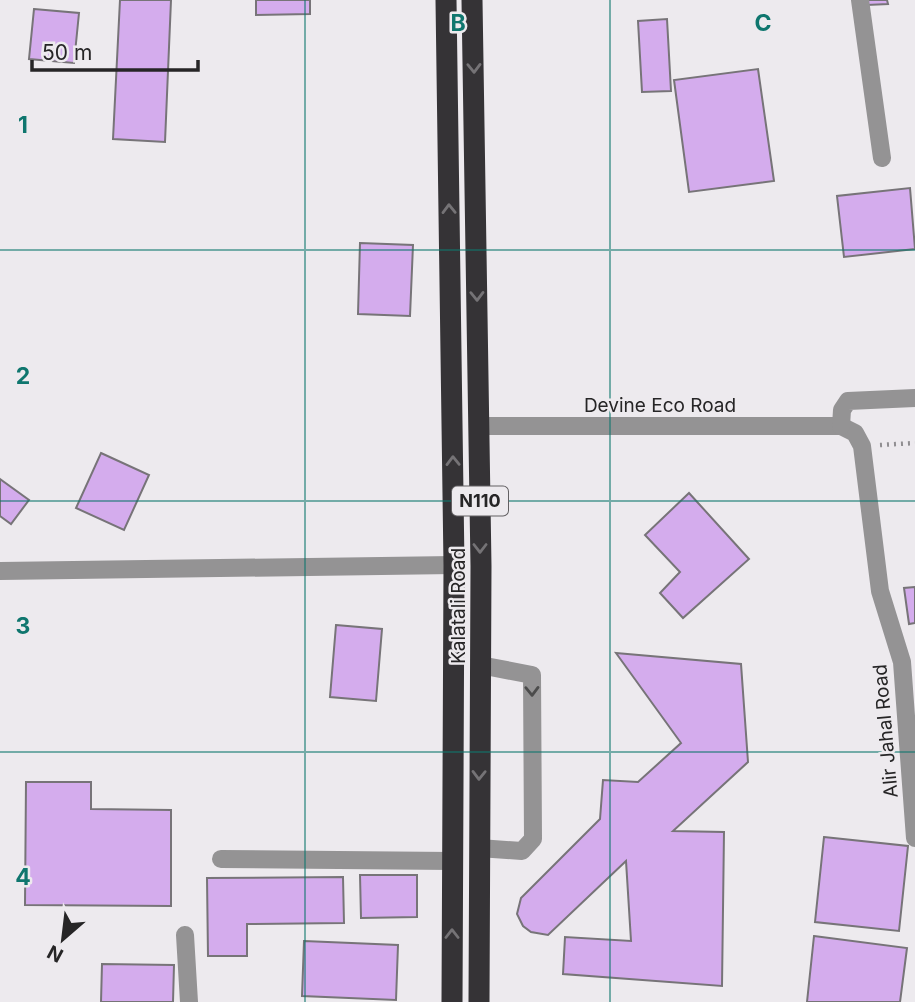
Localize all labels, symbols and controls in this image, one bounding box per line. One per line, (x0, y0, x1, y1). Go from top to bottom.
text: B (450, 9, 466, 37)
text: C (754, 9, 772, 37)
scale bar (32, 28, 198, 72)
text: 50 m (42, 40, 92, 65)
one-way arrow (466, 63, 481, 74)
text: 1 (18, 111, 28, 139)
one-way arrow (441, 204, 457, 214)
one-way arrow (470, 290, 485, 301)
text: 2 (16, 362, 30, 390)
street label: Devine Eco Road (584, 394, 736, 417)
one-way arrow (445, 456, 460, 467)
road number: N110 (452, 486, 508, 516)
one-way arrow (473, 542, 488, 553)
street label: Kalatali Road (447, 548, 470, 664)
text: 3 (16, 612, 30, 640)
street label: Alir Jahal Road (868, 663, 903, 799)
one-way arrow (524, 686, 540, 697)
one-way arrow (472, 770, 487, 781)
text: 4 (15, 863, 31, 891)
north arrow (28, 904, 98, 974)
one-way arrow (444, 928, 460, 939)
text: N (43, 940, 67, 967)

